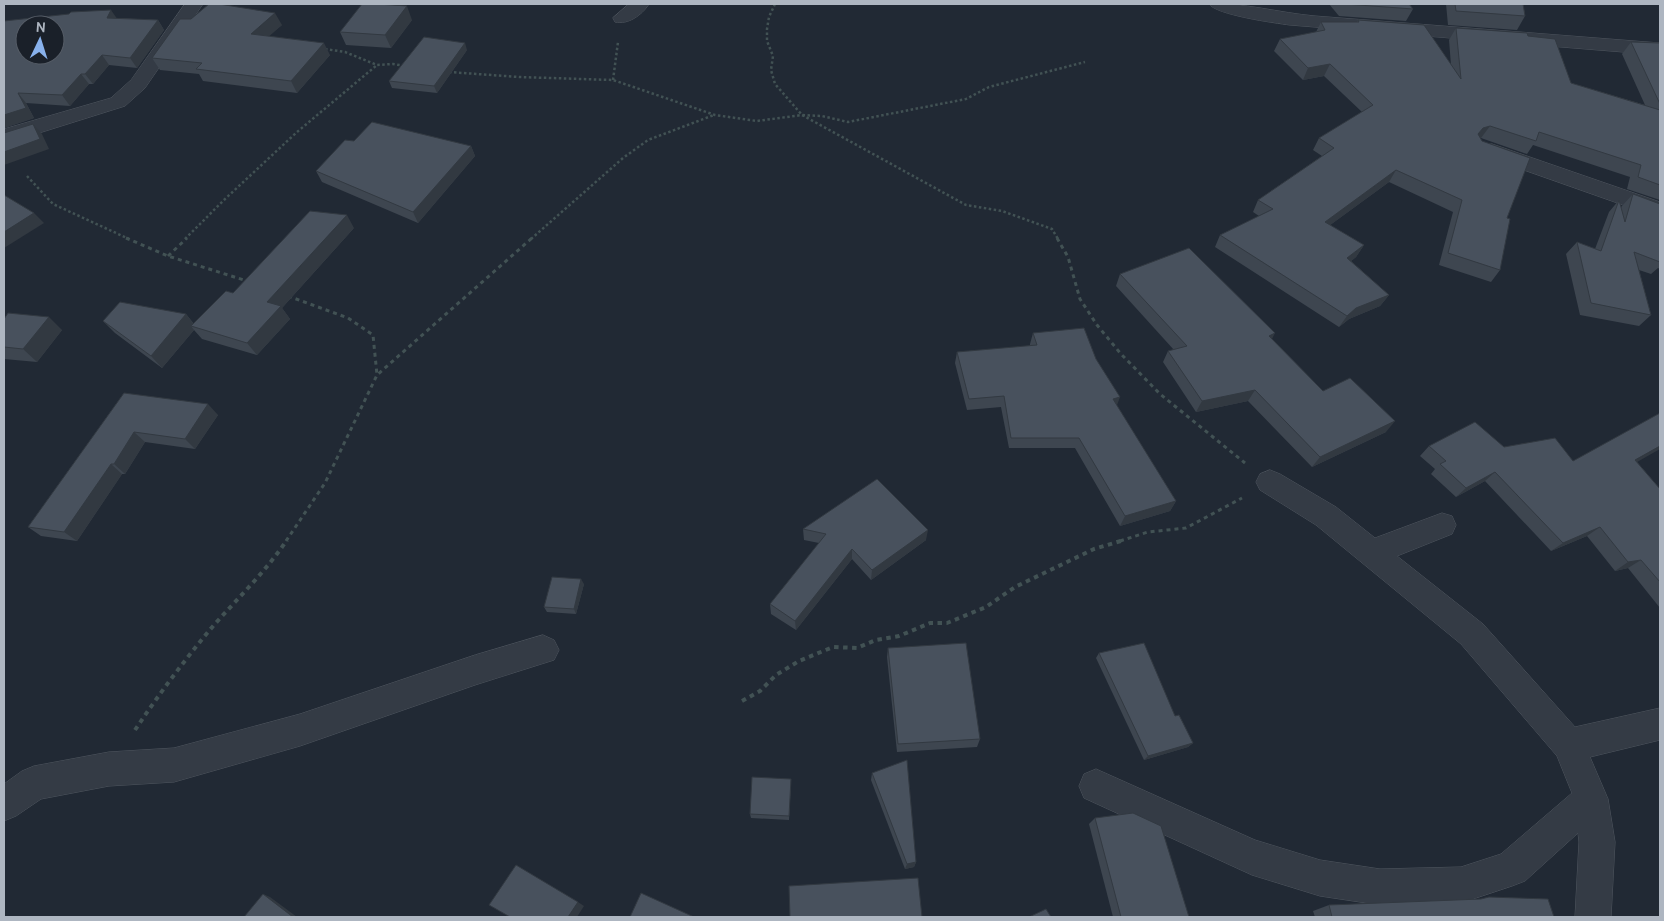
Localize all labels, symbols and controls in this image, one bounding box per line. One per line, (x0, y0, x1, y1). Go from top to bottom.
north arrow (15, 15, 65, 65)
text: N (35, 18, 46, 36)

